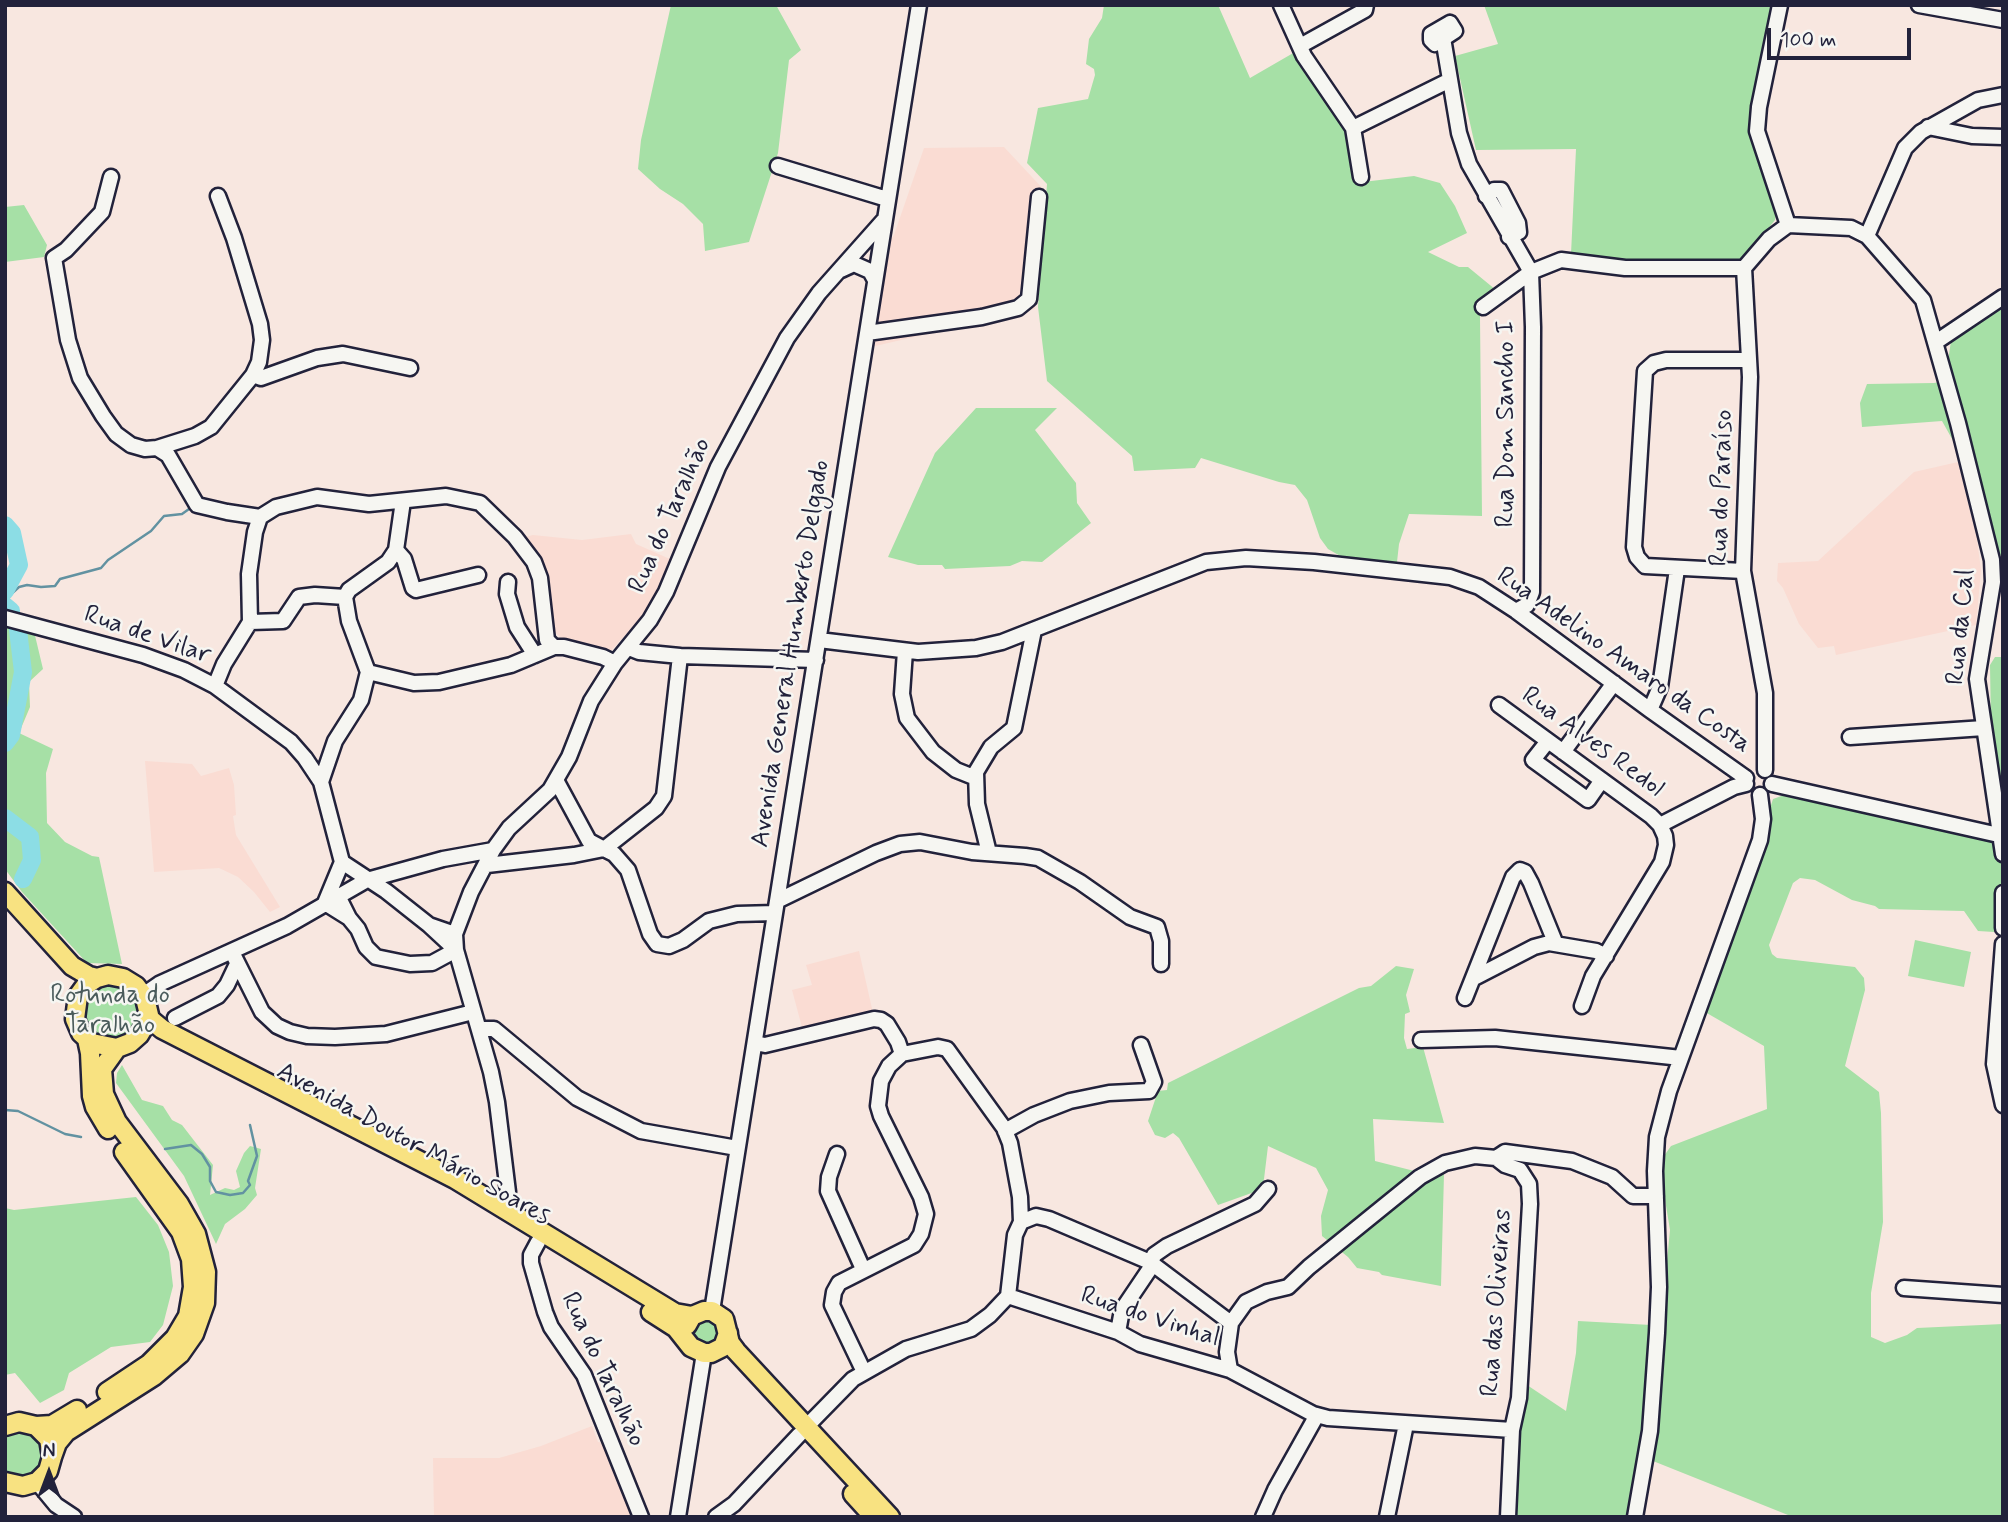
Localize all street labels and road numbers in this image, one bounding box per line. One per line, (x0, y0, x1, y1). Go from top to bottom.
street label: Rua Dom Sancho I (1492, 320, 1524, 528)
street label: Rua do Paraíso (1705, 409, 1741, 567)
street label: Rua do Taralhão (623, 434, 719, 598)
street label: Avenida General Humberto Delgado (746, 458, 838, 850)
street label: Rua Adelino Amaro da Costa (1490, 561, 1756, 761)
street label: Rua da Cal (1941, 568, 1983, 686)
street label: Rua de Vilar (79, 600, 215, 672)
street label: Rua Alves Redol (1515, 681, 1669, 805)
street label: Avenida Doutor Mário Soares (271, 1057, 555, 1233)
street label: Rua das Oliveiras (1476, 1208, 1520, 1398)
street label: Rua do Vinhal (1076, 1281, 1224, 1355)
street label: Rua do Taralhão (553, 1288, 651, 1452)

